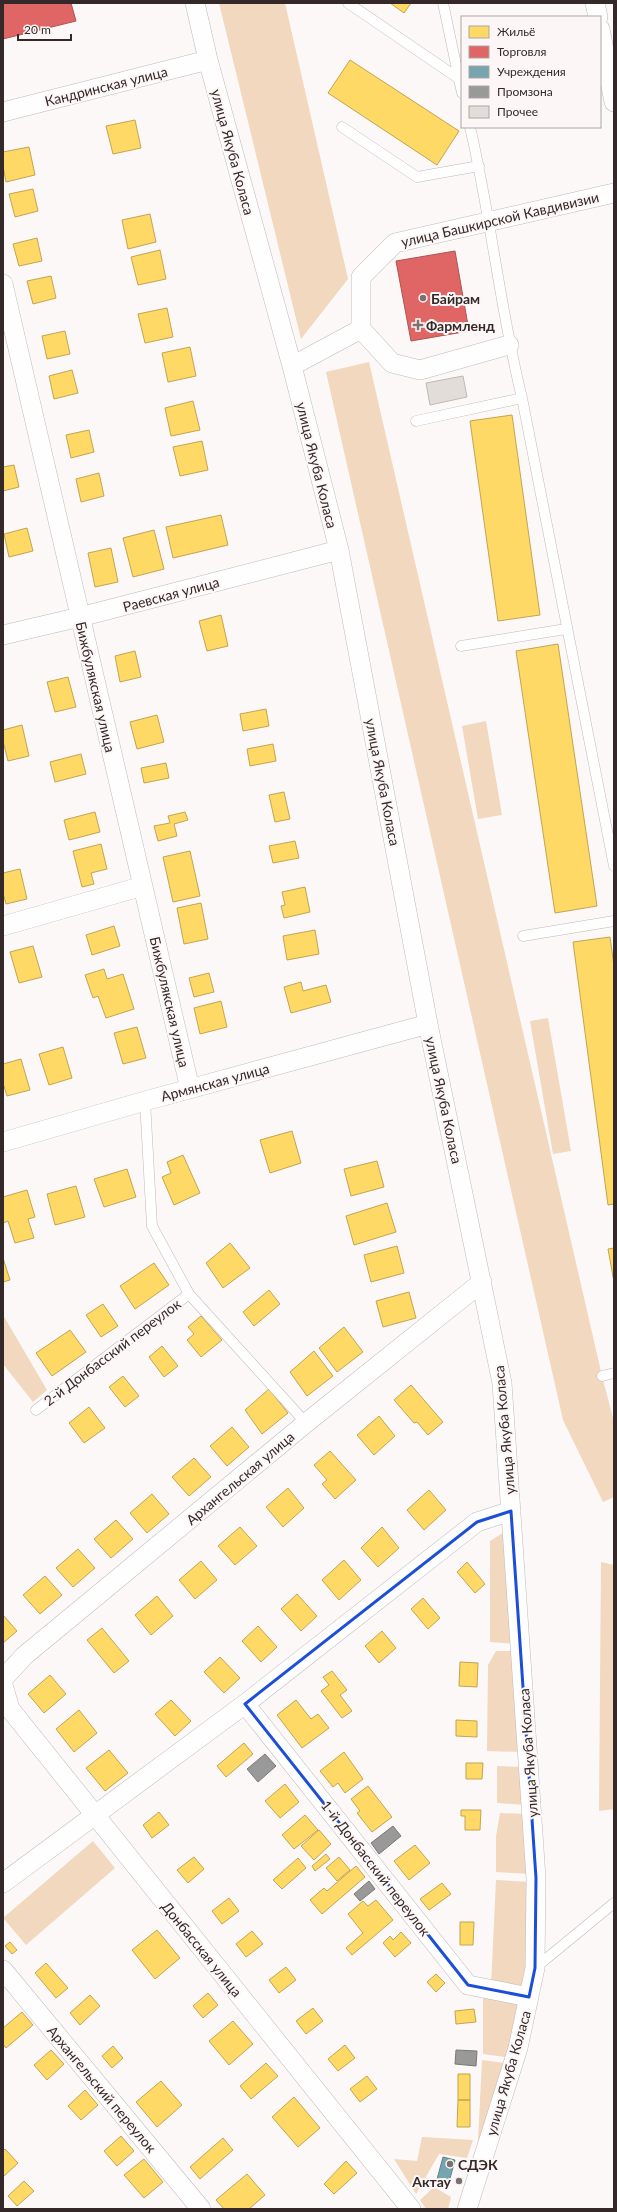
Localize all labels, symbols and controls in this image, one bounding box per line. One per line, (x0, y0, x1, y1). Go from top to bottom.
scale bar (18, 16, 71, 42)
legend (461, 16, 601, 128)
text: 20 m (24, 22, 51, 37)
text: Жильё (497, 24, 535, 39)
text: Торговля (497, 44, 547, 59)
street label: Кандринская улица (43, 62, 169, 110)
text: Учреждения (497, 64, 566, 79)
text: Промзона (497, 84, 553, 99)
street label: улица Якуба Коласа (208, 87, 258, 217)
text: Прочее (497, 104, 538, 119)
street label: улица Башкирской Кавдивизии (399, 188, 601, 250)
place label: Байрам (431, 290, 480, 307)
marker: Байрам (418, 293, 428, 303)
place label: Фармленд (426, 317, 495, 334)
marker: Фармленд (413, 320, 423, 330)
street label: улица Якуба Коласа (293, 400, 341, 530)
street label: Раевская улица (121, 573, 221, 615)
street label: Бижбулякская улица (73, 620, 119, 754)
street label: улица Якуба Коласа (362, 717, 404, 847)
street label: Бижбулякская улица (147, 935, 193, 1069)
street label: улица Якуба Коласа (422, 1035, 466, 1165)
street label: Армянская улица (159, 1059, 271, 1105)
street label: 2-й Донбасский переулок (40, 1295, 184, 1409)
street label: улица Якуба Коласа (490, 1365, 518, 1495)
street label: Архангельская улица (182, 1428, 298, 1528)
street label: улица Якуба Коласа (515, 1688, 541, 1818)
street label: 1-й Донбасский переулок (318, 1797, 435, 1940)
street label: Донбасская улица (158, 1898, 246, 2000)
street label: улица Якуба Коласа (482, 2008, 534, 2138)
street label: Архангельский переулок (44, 2022, 161, 2156)
place label: СДЭК (458, 2156, 498, 2173)
marker: СДЭК (445, 2159, 455, 2169)
place label: Актау (411, 2173, 452, 2190)
marker: Актау (454, 2176, 464, 2186)

